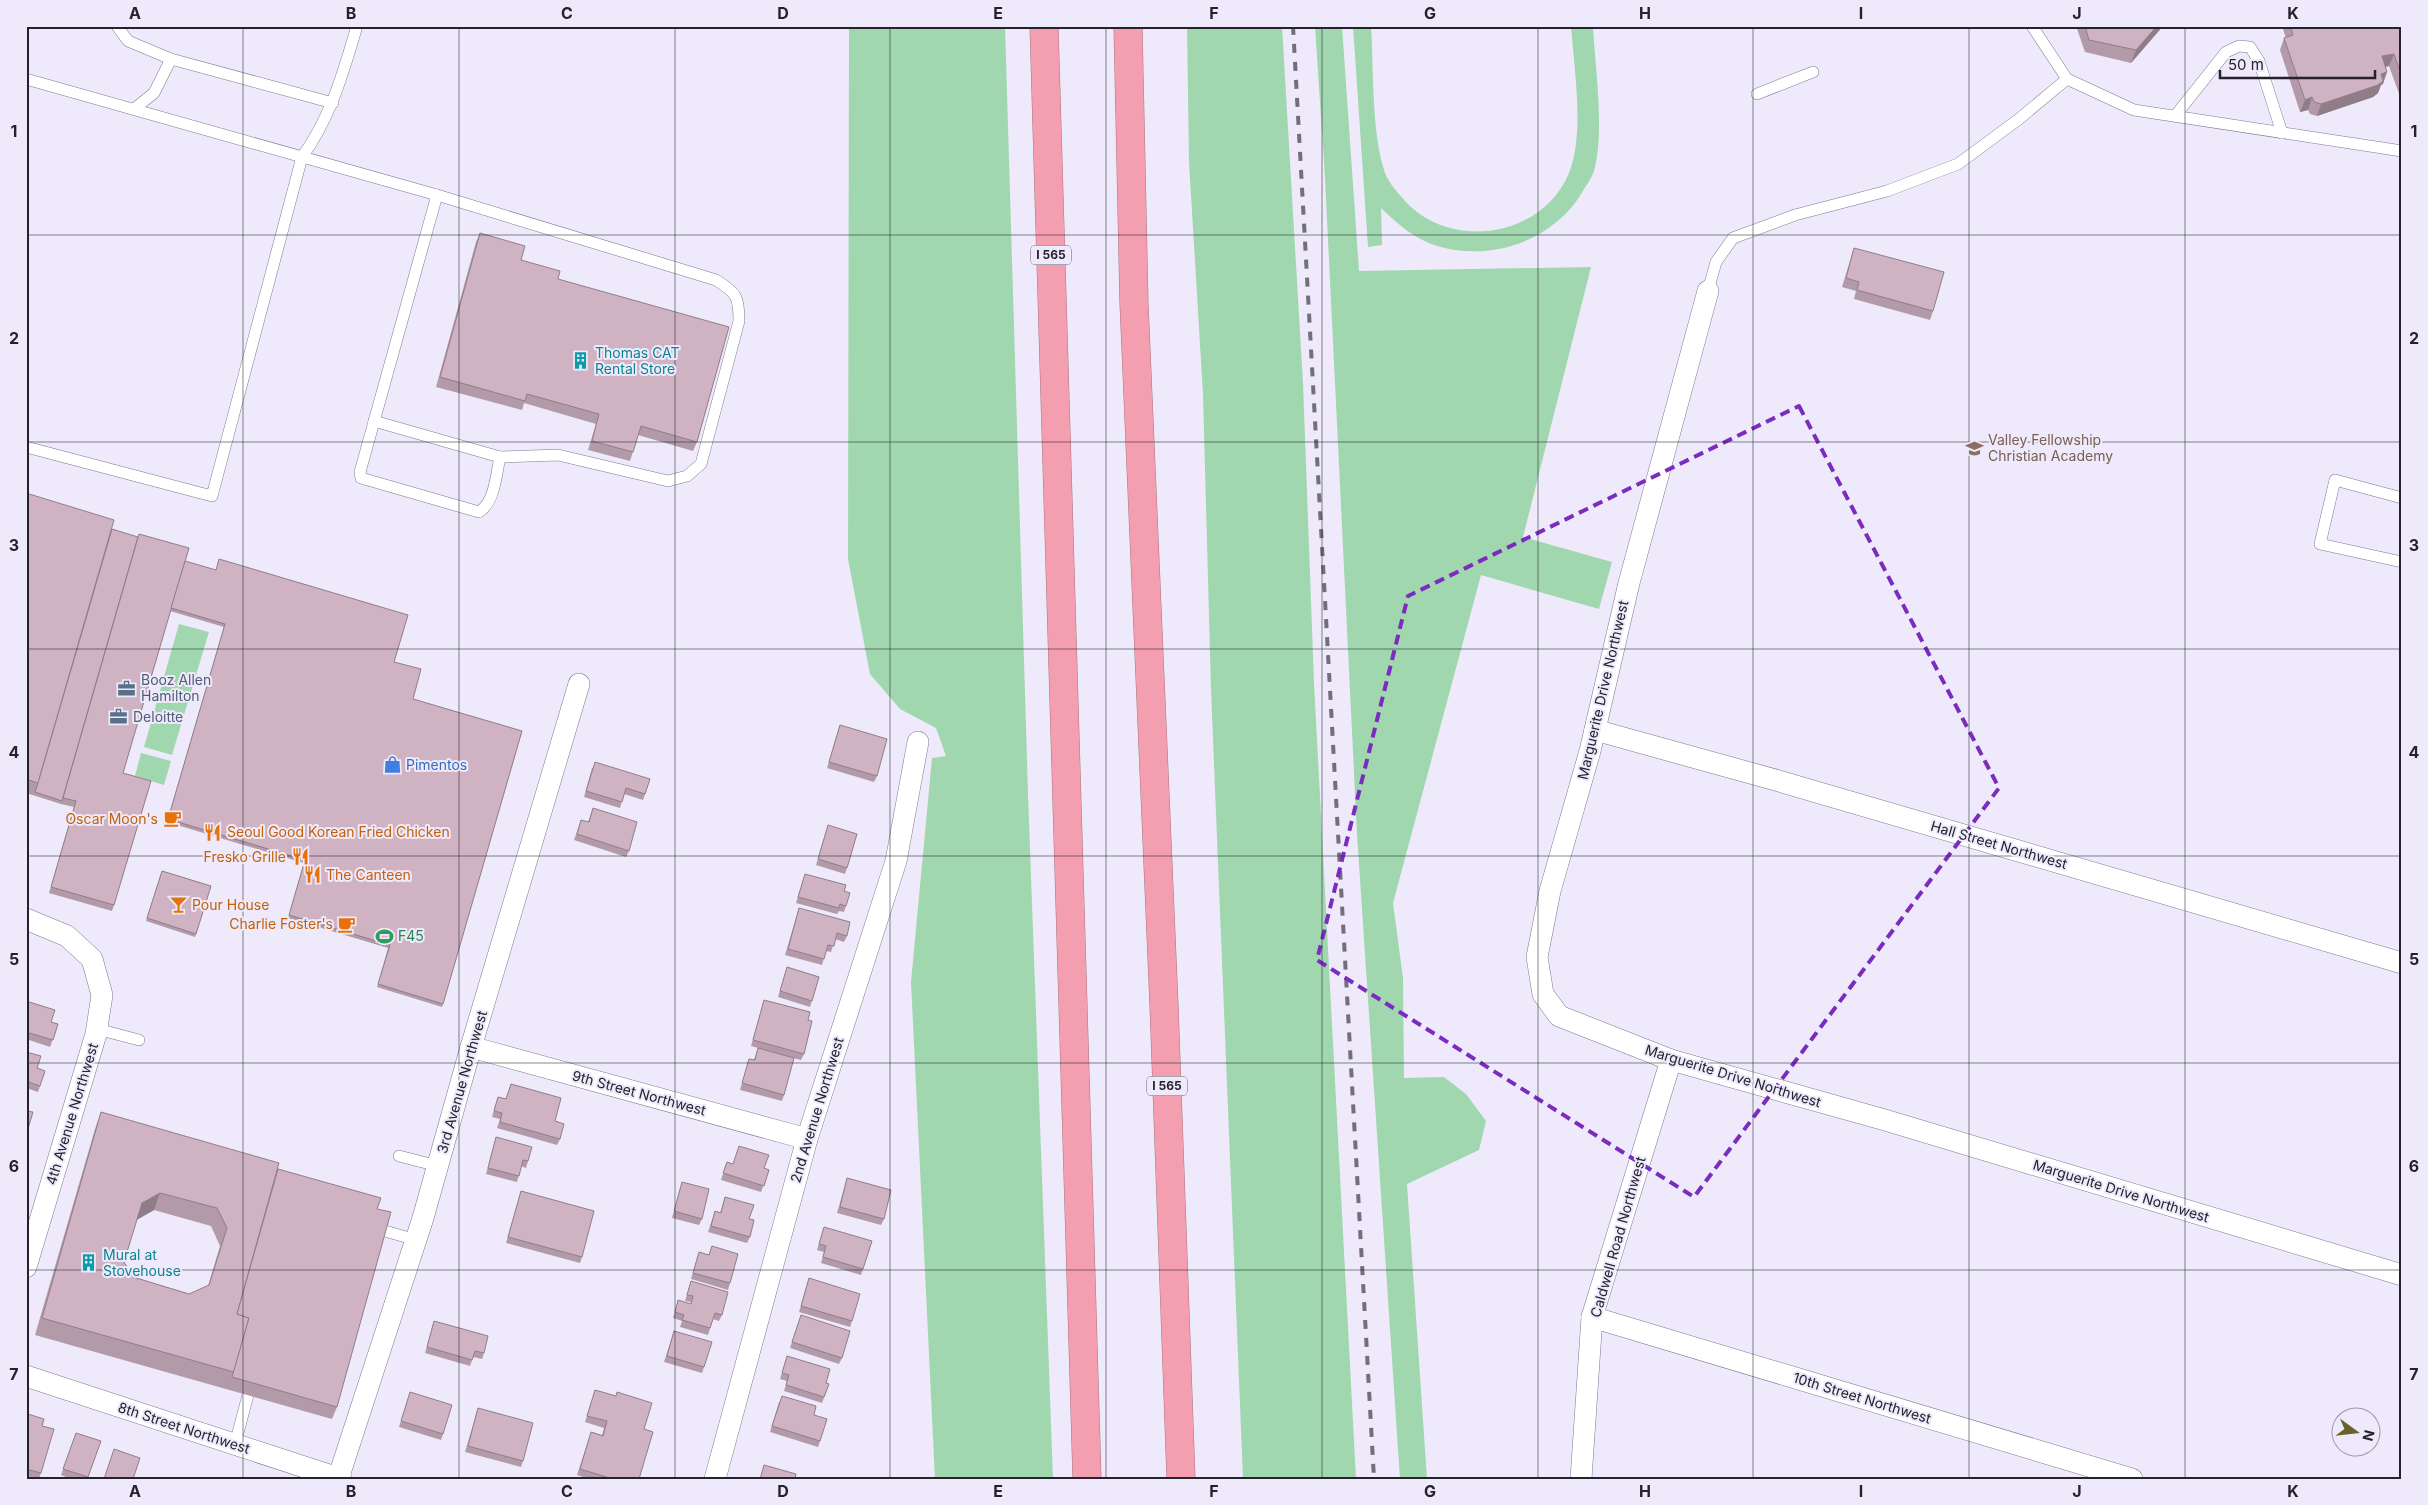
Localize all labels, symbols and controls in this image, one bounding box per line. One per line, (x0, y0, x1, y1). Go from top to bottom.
text: A (129, 3, 141, 23)
text: B (346, 3, 356, 23)
text: C (561, 3, 573, 23)
text: D (777, 3, 789, 23)
text: E (993, 3, 1003, 23)
text: F (1209, 3, 1219, 23)
text: G (1424, 3, 1436, 23)
text: H (1639, 3, 1651, 23)
text: I (1859, 3, 1863, 23)
text: J (2072, 3, 2082, 23)
text: K (2287, 3, 2299, 23)
scale bar (2220, 48, 2376, 80)
text: 50 m (2228, 55, 2264, 74)
text: 1 (11, 121, 17, 141)
text: 1 (2411, 121, 2417, 141)
road number: I 565 (1031, 246, 1071, 264)
text: 2 (9, 328, 19, 348)
text: 2 (2409, 328, 2419, 348)
place label: Thomas CAT Rental Store (595, 344, 680, 377)
building icon: Thomas CAT Rental Store (571, 351, 591, 371)
place label: Valley Fellowship Christian Academy (1988, 431, 2113, 464)
school or university icon: Valley Fellowship Christian Academy (1964, 438, 1984, 458)
text: 3 (9, 535, 19, 555)
text: 3 (2409, 535, 2419, 555)
street label: Marguerite Drive Northwest (1574, 598, 1632, 781)
place label: Booz Allen Hamilton (141, 671, 211, 704)
office icon: Booz Allen Hamilton (117, 678, 137, 698)
office icon: Deloitte (109, 707, 129, 727)
place label: Deloitte (133, 708, 183, 725)
text: 4 (9, 742, 20, 762)
text: 4 (2409, 742, 2420, 762)
shop icon: Pimentos (382, 755, 402, 775)
place label: Pimentos (406, 756, 467, 773)
cafe icon: Oscar Moon's (162, 809, 182, 829)
place label: Oscar Moon's (65, 810, 158, 827)
street label: Hall Street Northwest (1929, 817, 2070, 872)
restaurant icon: Seoul Good Korean Fried Chicken (203, 822, 223, 842)
place label: Seoul Good Korean Fried Chicken (227, 823, 450, 840)
restaurant icon: Fresko Grille (290, 847, 310, 867)
place label: Fresko Grille (204, 848, 286, 865)
restaurant icon: The Canteen (302, 865, 322, 885)
place label: The Canteen (326, 866, 411, 883)
bar icon: Pour House (168, 895, 188, 915)
place label: Pour House (192, 896, 269, 913)
cafe icon: Charlie Foster's (337, 914, 357, 934)
place label: Charlie Foster's (229, 915, 333, 932)
sports icon: F45 (374, 926, 394, 946)
place label: F45 (398, 927, 424, 944)
text: 5 (9, 949, 19, 969)
text: 5 (2409, 949, 2419, 969)
street label: 3rd Avenue Northwest (433, 1008, 490, 1155)
street label: 2nd Avenue Northwest (786, 1035, 847, 1185)
street label: 4th Avenue Northwest (42, 1040, 101, 1187)
street label: Marguerite Drive Northwest (1643, 1041, 1824, 1111)
street label: 9th Street Northwest (570, 1066, 708, 1119)
road number: I 565 (1147, 1076, 1187, 1096)
street label: Caldwell Road Northwest (1586, 1154, 1649, 1319)
text: 6 (9, 1156, 19, 1176)
street label: Marguerite Drive Northwest (2031, 1156, 2212, 1226)
text: 6 (2409, 1156, 2419, 1176)
place label: Mural at Stovehouse (103, 1246, 181, 1279)
building icon: Mural at Stovehouse (79, 1253, 99, 1273)
text: 7 (9, 1364, 19, 1384)
text: 7 (2409, 1364, 2419, 1384)
street label: 10th Street Northwest (1791, 1368, 1934, 1427)
street label: 8th Street Northwest (116, 1398, 253, 1457)
north arrow (2330, 1408, 2380, 1458)
text: N (2359, 1428, 2379, 1443)
text: A (129, 1481, 141, 1501)
text: B (346, 1481, 356, 1501)
text: C (561, 1481, 573, 1501)
text: D (777, 1481, 789, 1501)
text: E (993, 1481, 1003, 1501)
text: F (1209, 1481, 1219, 1501)
text: G (1424, 1481, 1436, 1501)
text: H (1639, 1481, 1651, 1501)
text: I (1859, 1481, 1863, 1501)
text: J (2072, 1481, 2082, 1501)
text: K (2287, 1481, 2299, 1501)

